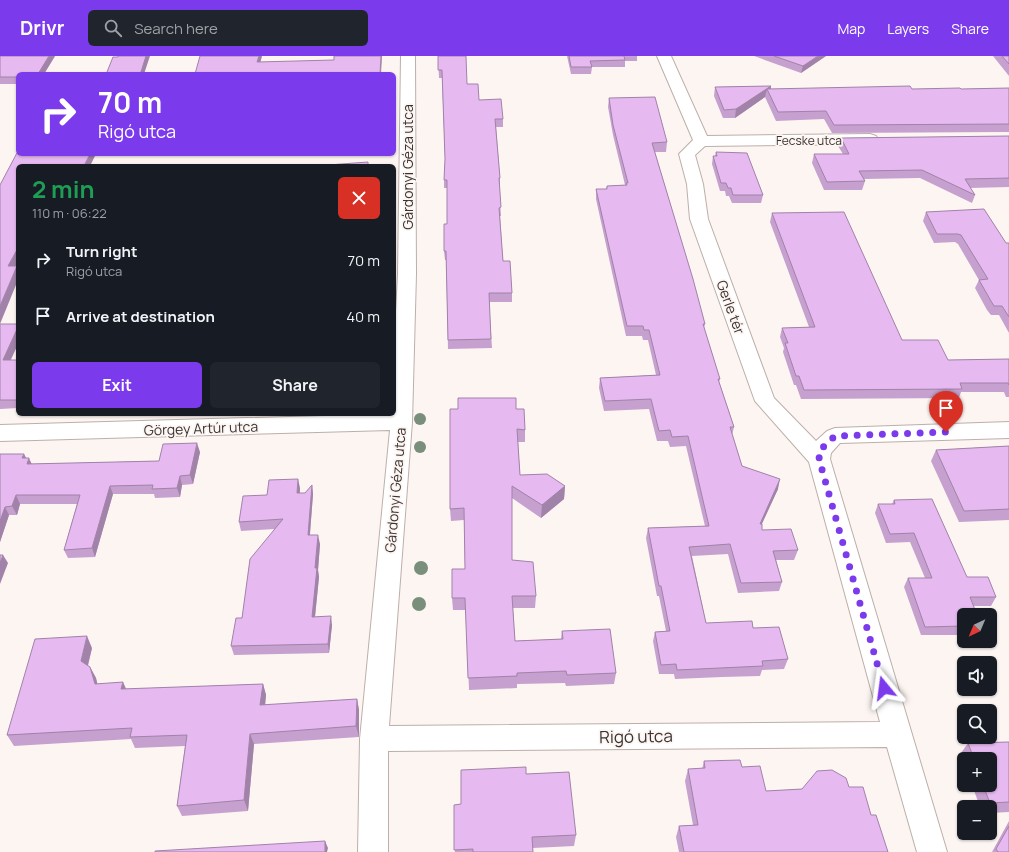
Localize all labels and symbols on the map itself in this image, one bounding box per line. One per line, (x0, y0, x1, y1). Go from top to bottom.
street label: Gárdonyi Géza utca (398, 104, 417, 230)
street label: Fecske utca (776, 132, 842, 149)
street label: Gerle tér (712, 277, 750, 337)
pin (929, 391, 963, 432)
street label: Görgey Artúr utca (144, 417, 258, 439)
street label: Gárdonyi Géza utca (380, 427, 410, 553)
north arrow (957, 608, 997, 648)
position arrow (863, 667, 905, 709)
street label: Rigó utca (599, 724, 673, 748)

